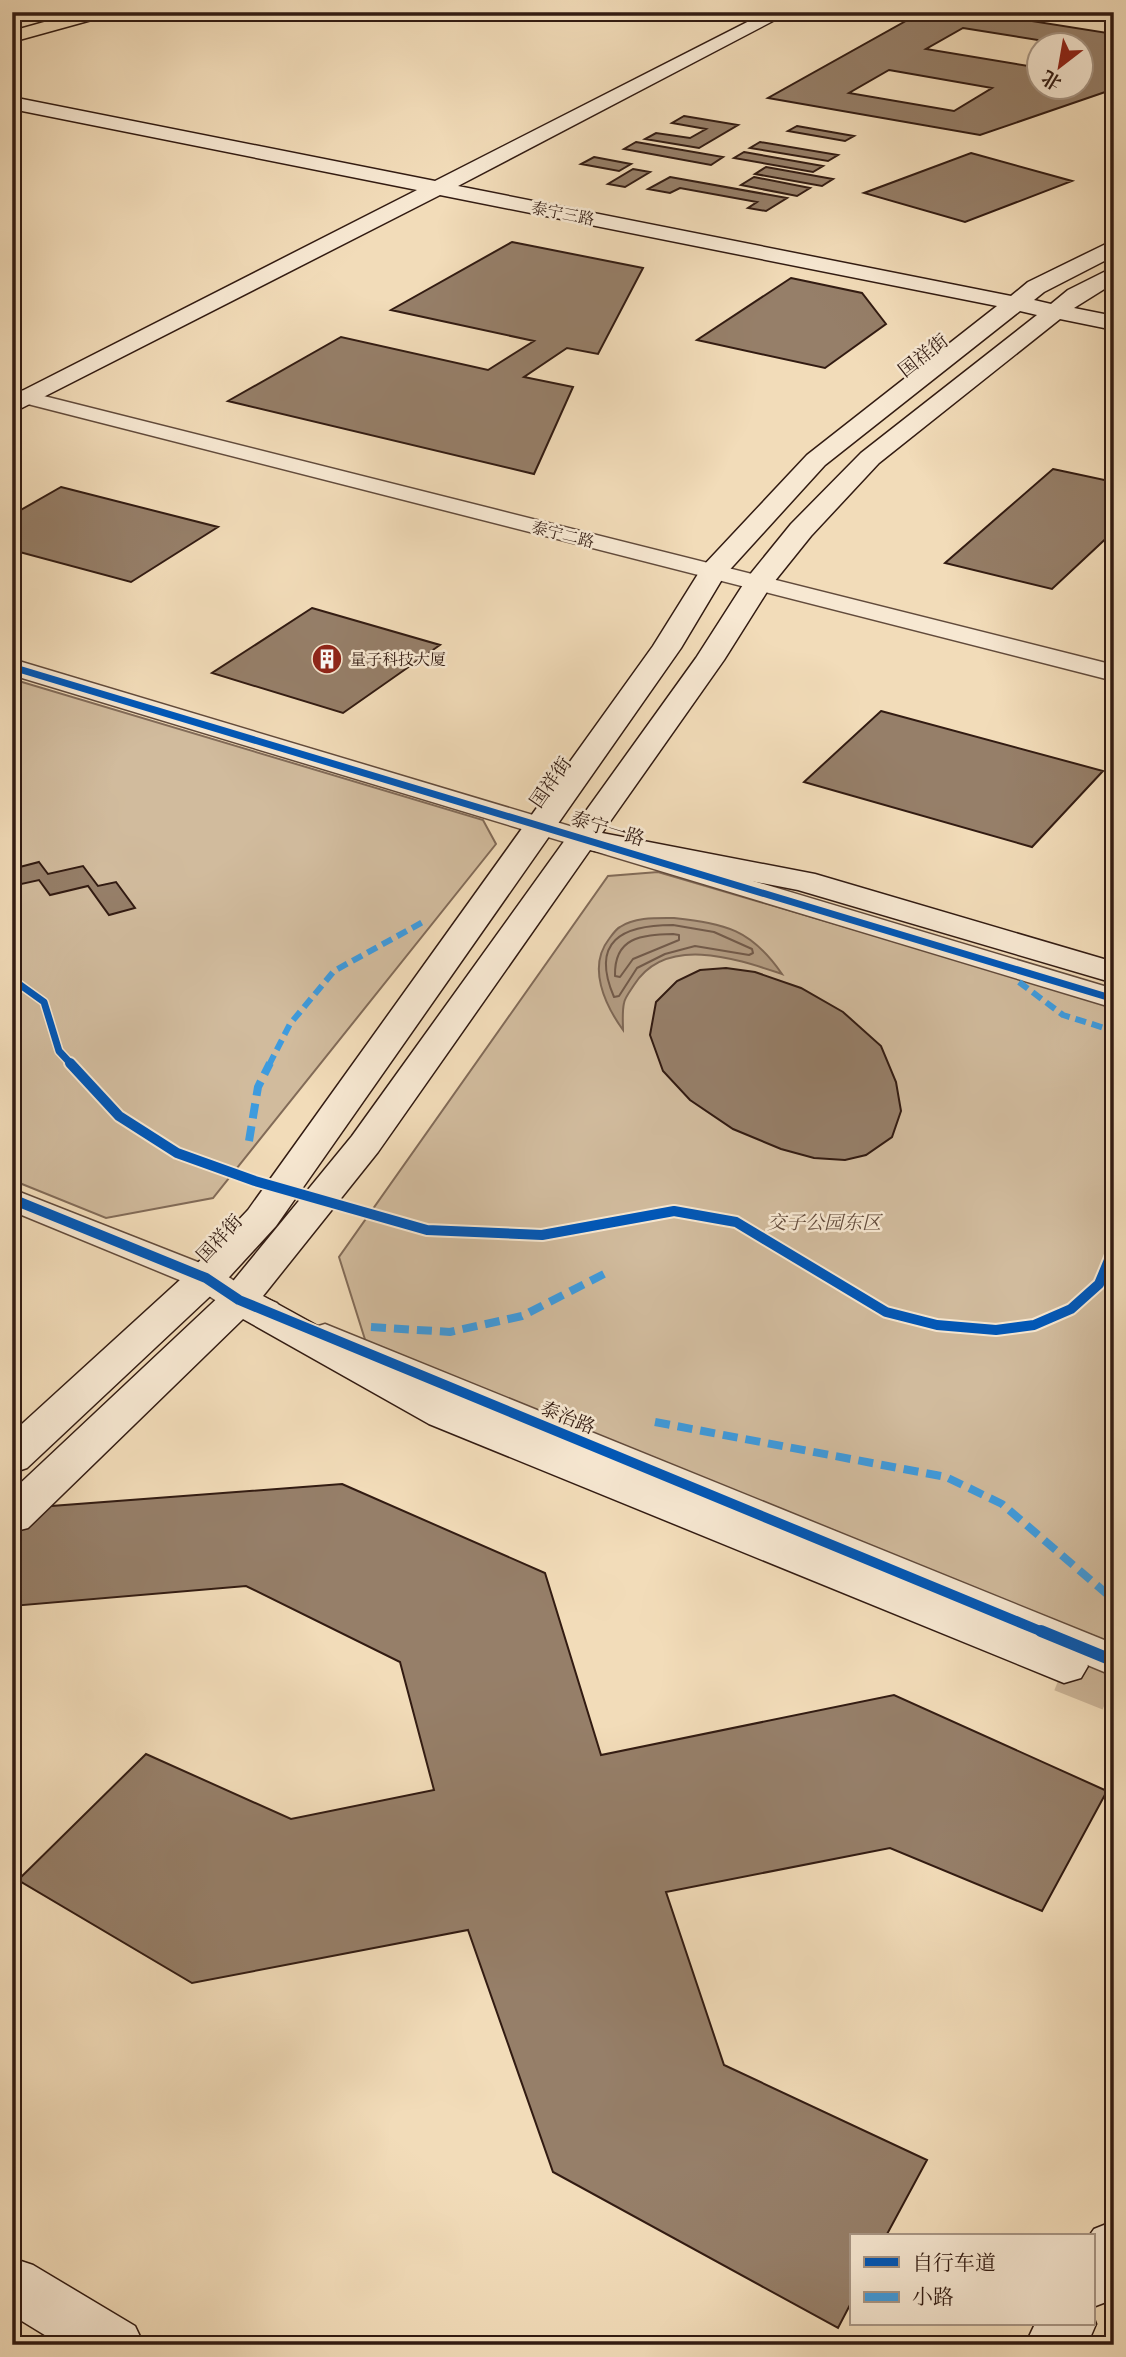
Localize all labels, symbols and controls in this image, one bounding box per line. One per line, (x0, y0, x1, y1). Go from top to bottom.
north arrow (1024, 32, 1094, 102)
text: 北 (1038, 65, 1066, 93)
street label: 泰宁三路 (530, 199, 596, 229)
street label: 国祥街 (895, 330, 953, 382)
street label: 泰宁二路 (530, 518, 596, 551)
building icon: 量子科技大厦 (310, 642, 344, 676)
place label: 量子科技大厦 (350, 651, 446, 669)
street label: 国祥街 (526, 753, 576, 812)
street label: 泰宁一路 (568, 807, 647, 851)
street label: 国祥街 (193, 1211, 247, 1267)
park label: 交子公园东区 (767, 1213, 884, 1234)
street label: 泰治路 (537, 1397, 598, 1439)
legend (850, 2234, 1094, 2326)
text: 自行车道 (912, 2252, 996, 2275)
text: 小路 (912, 2286, 954, 2309)

